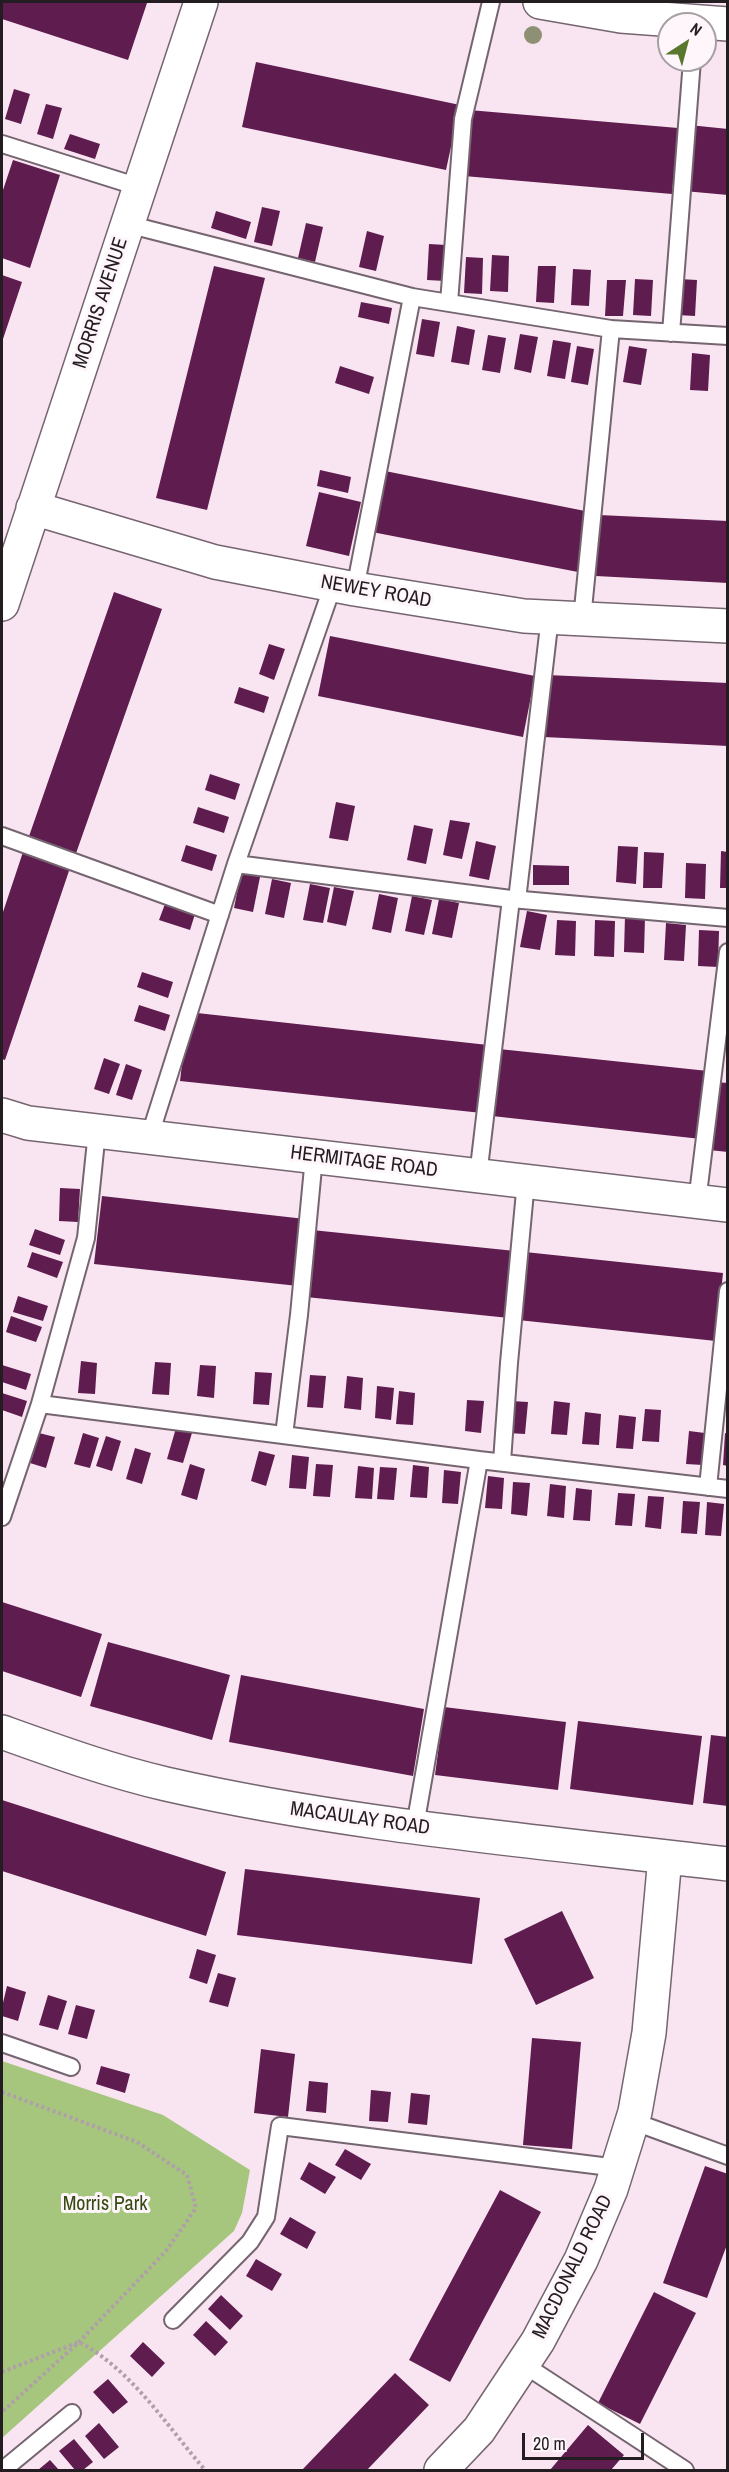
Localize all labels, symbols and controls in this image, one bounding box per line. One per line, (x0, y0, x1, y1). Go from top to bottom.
north arrow (657, 12, 717, 72)
text: N (686, 17, 707, 41)
street label: MORRIS AVENUE (69, 234, 133, 372)
street label: NEWEY ROAD (319, 570, 433, 614)
street label: HERMITAGE ROAD (289, 1141, 439, 1183)
street label: MACAULAY ROAD (289, 1797, 431, 1841)
street label: MACDONALD ROAD (528, 2191, 618, 2343)
park label: Morris Park (63, 2193, 147, 2217)
scale bar (525, 2421, 646, 2459)
text: 20 m (533, 2431, 566, 2456)

